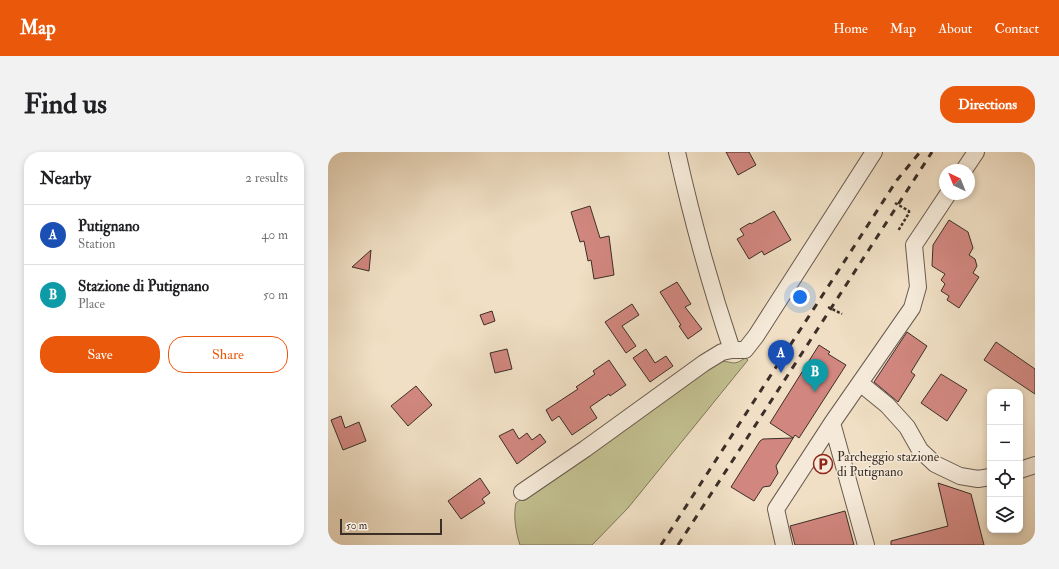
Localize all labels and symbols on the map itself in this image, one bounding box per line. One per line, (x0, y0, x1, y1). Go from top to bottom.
north arrow (939, 164, 975, 200)
your location (790, 287, 810, 307)
pin: A (768, 340, 794, 373)
pin: B (802, 359, 828, 392)
place label: Parcheggio stazione di Putignano (837, 449, 940, 480)
parking icon: Parcheggio stazione di Putignano (812, 453, 834, 475)
scale bar (340, 517, 442, 536)

